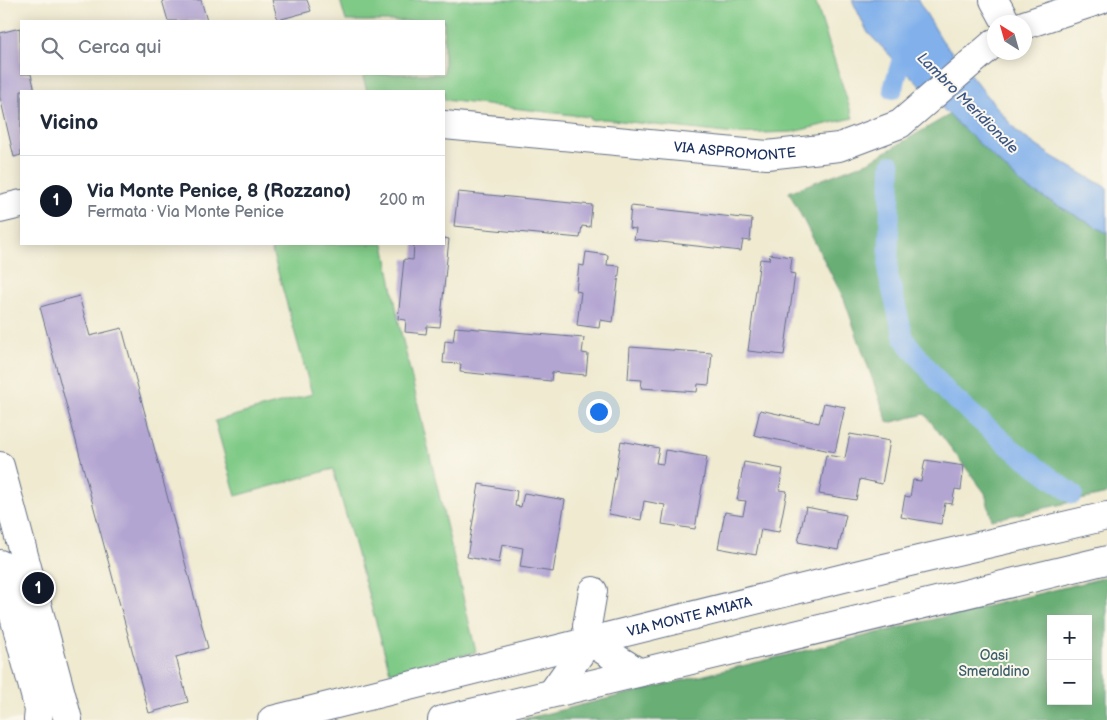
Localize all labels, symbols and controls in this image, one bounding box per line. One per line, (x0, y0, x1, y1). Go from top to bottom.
north arrow (987, 15, 1032, 60)
search box (20, 20, 445, 75)
icon: search (38, 34, 66, 62)
text: Cerca qui (78, 36, 161, 59)
water label: Lambro Meridionale (913, 49, 1022, 158)
text: Vicino (40, 110, 98, 135)
street label: VIA ASPROMONTE (673, 138, 797, 164)
text: Via Monte Penice, 8 (Rozzano) (87, 180, 351, 203)
text: 1 (53, 191, 59, 210)
text: 200 m (379, 191, 425, 210)
text: Fermata · Via Monte Penice (87, 203, 284, 222)
your location (586, 399, 612, 425)
pin: 1 (22, 569, 54, 607)
street label: VIA MONTE AMIATA (625, 593, 754, 640)
map controls (1047, 615, 1092, 705)
button: + (1047, 615, 1092, 660)
park label: Oasi Smeraldino (958, 647, 1030, 680)
button: − (1047, 660, 1092, 705)

